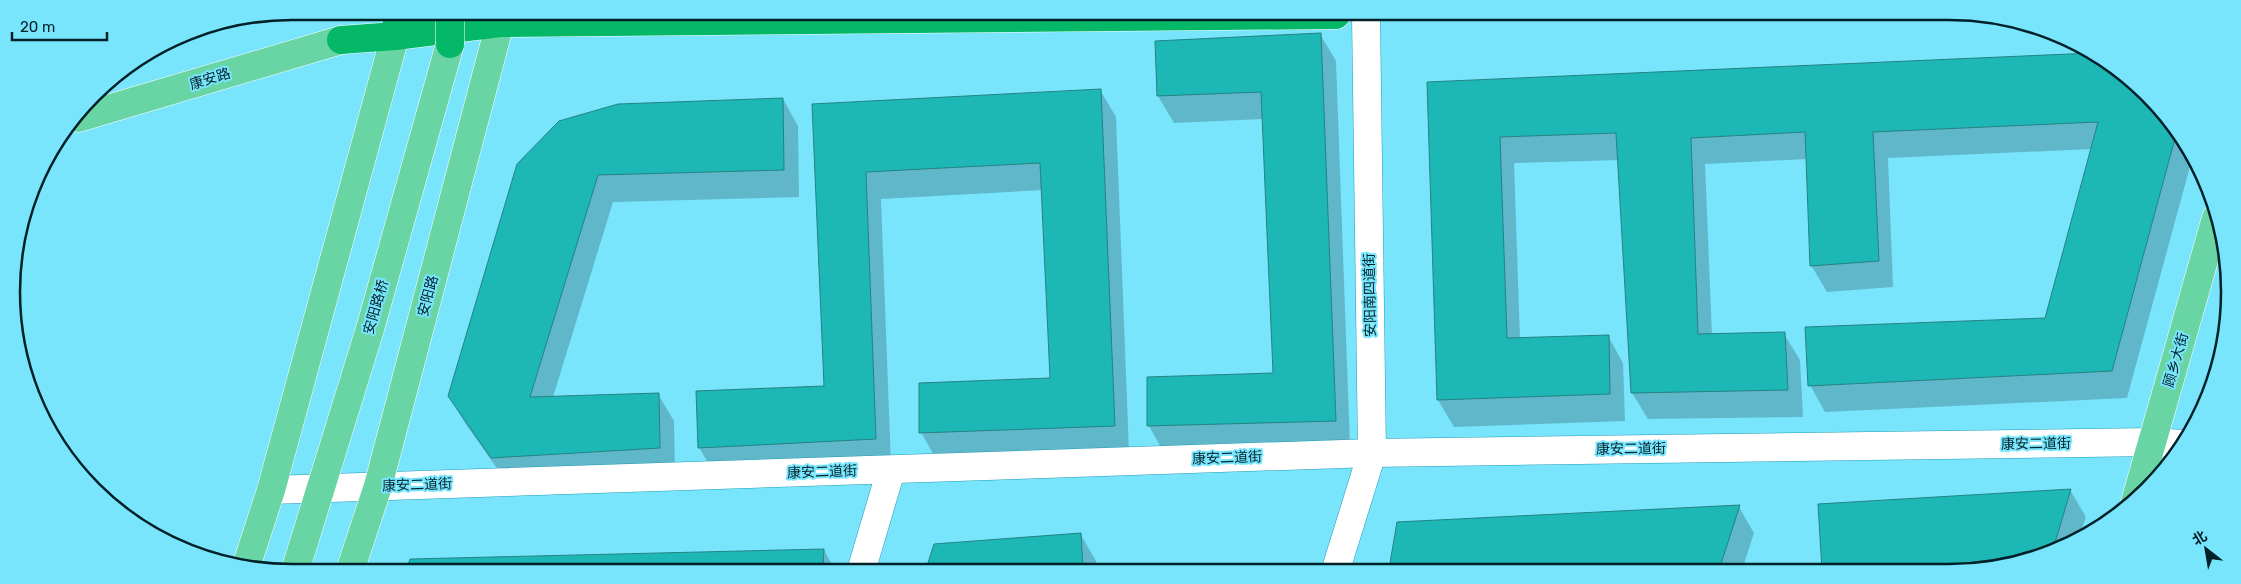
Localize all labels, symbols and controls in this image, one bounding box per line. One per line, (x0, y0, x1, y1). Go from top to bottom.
scale bar (12, 10, 108, 42)
text: 20 m (20, 18, 55, 36)
street label: 康安路 (187, 65, 233, 93)
street label: 安阳南四道街 (1361, 253, 1379, 337)
street label: 安阳路 (414, 274, 442, 318)
street label: 安阳路桥 (360, 278, 392, 336)
street label: 顾乡大街 (2160, 331, 2192, 389)
street label: 康安二道街 (2001, 435, 2071, 453)
street label: 康安二道街 (1596, 440, 1666, 458)
street label: 康安二道街 (1192, 448, 1262, 468)
street label: 康安二道街 (787, 462, 857, 482)
street label: 康安二道街 (382, 475, 452, 495)
north arrow (2181, 524, 2231, 574)
text: 北 (2189, 527, 2210, 549)

